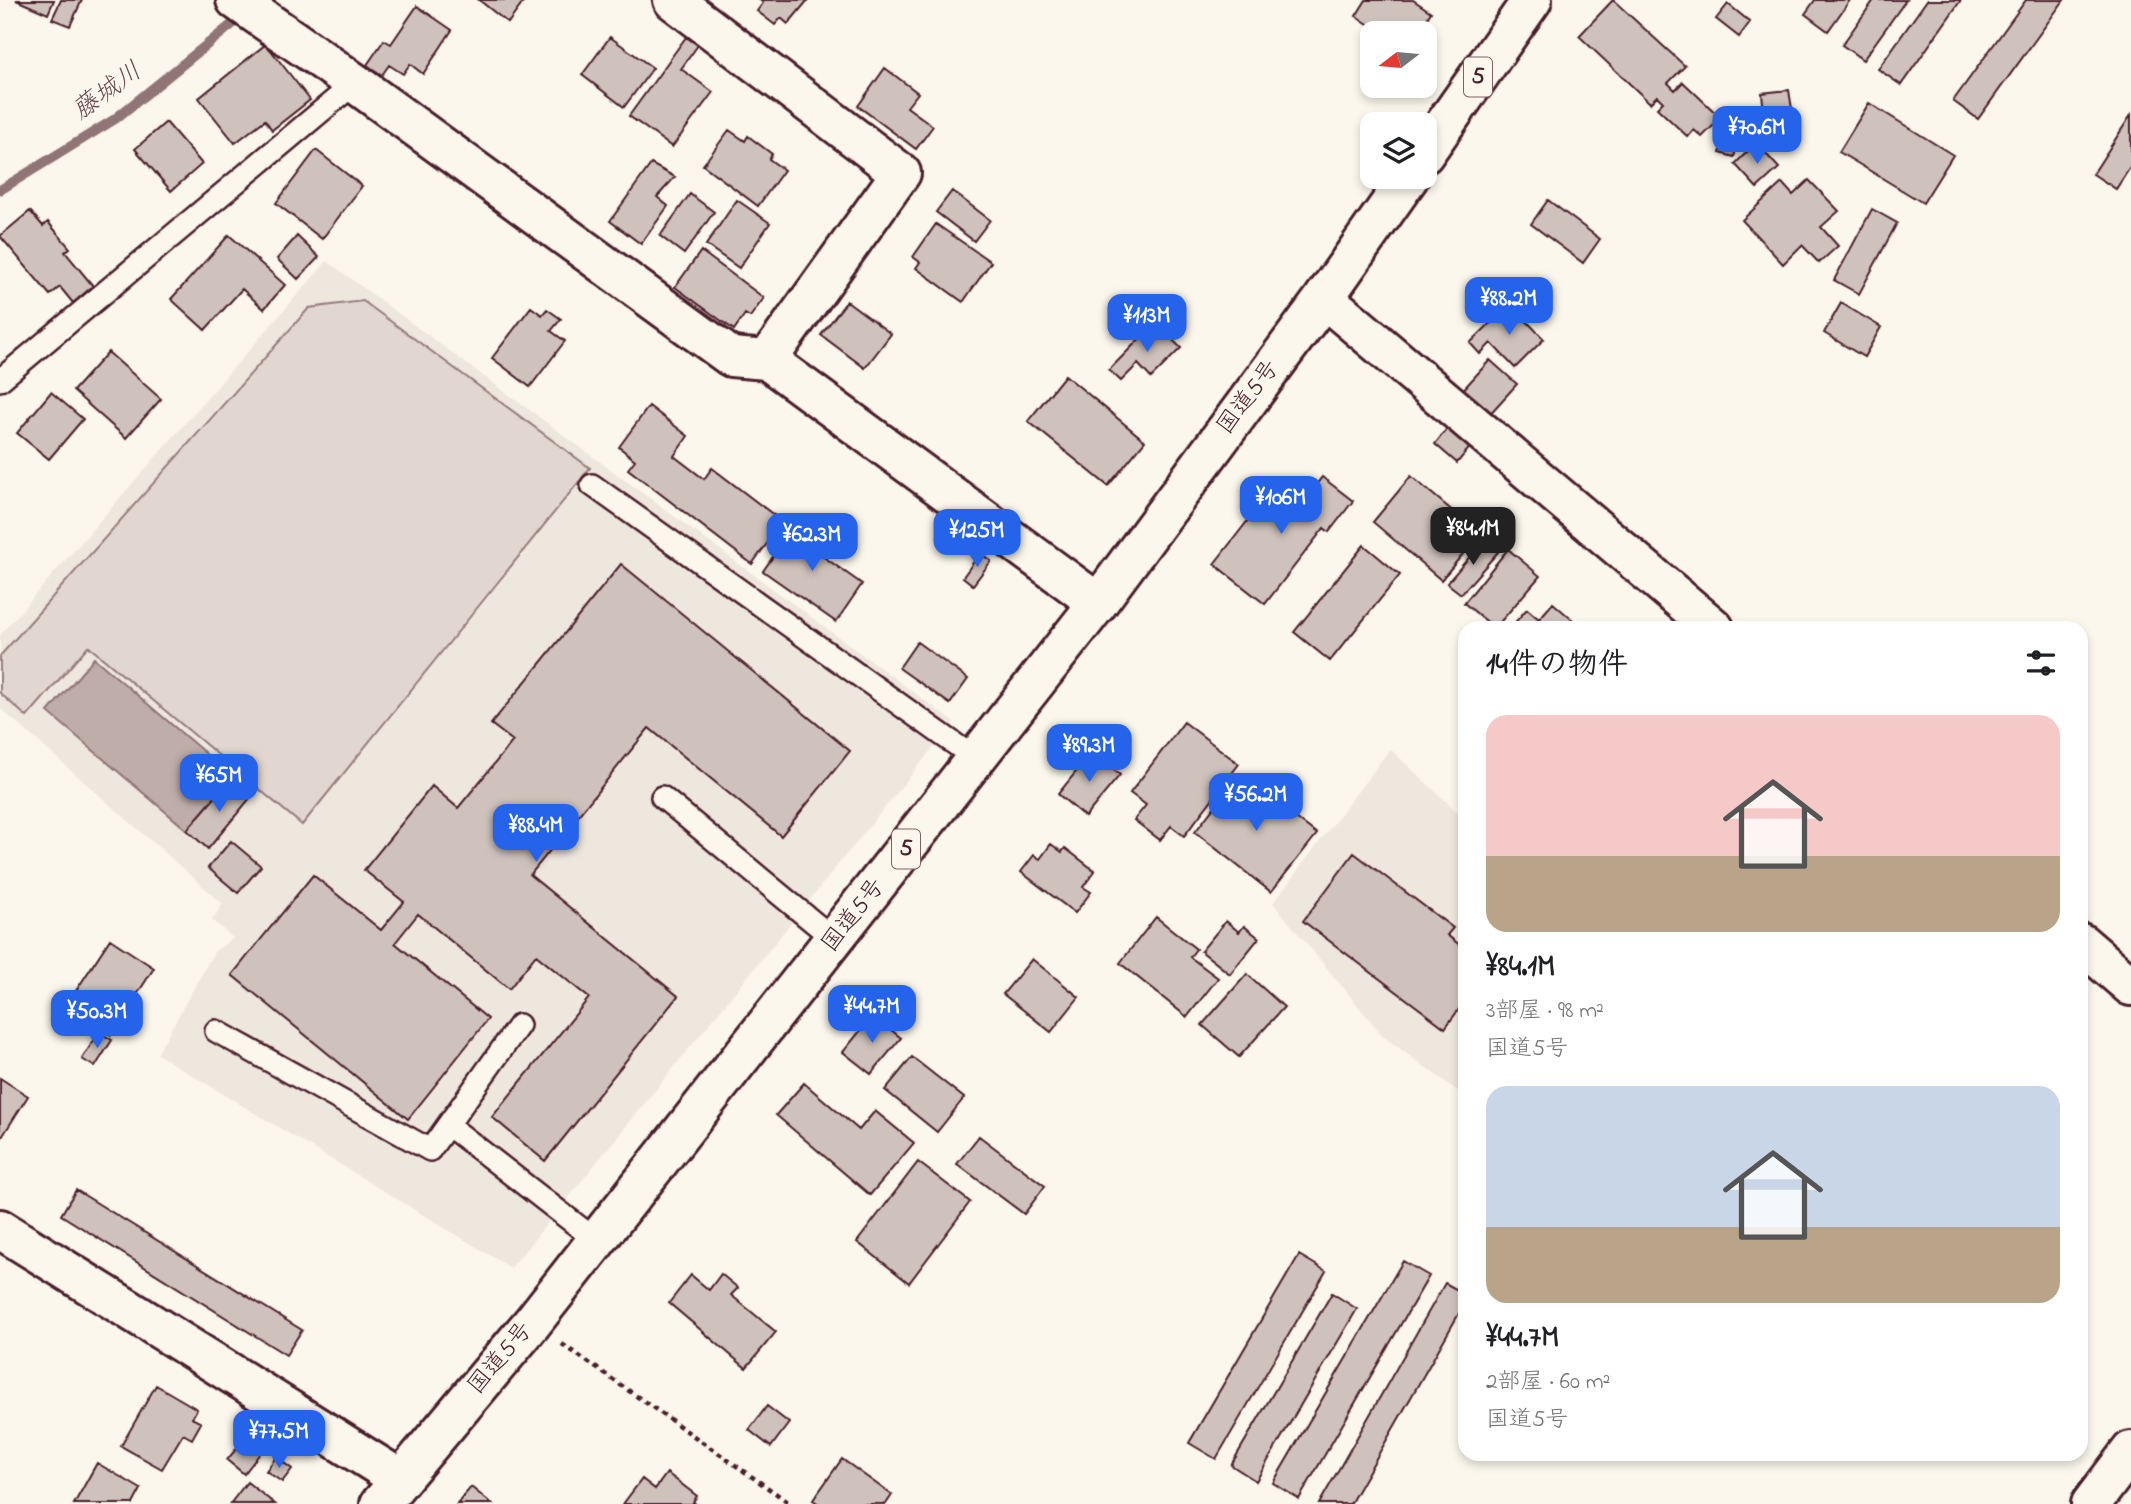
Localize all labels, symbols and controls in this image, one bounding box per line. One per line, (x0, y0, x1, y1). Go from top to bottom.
north arrow (1360, 21, 1437, 98)
map controls (1360, 21, 1437, 189)
water label: 藤城川 (65, 54, 151, 130)
road number: 5 (1464, 58, 1492, 96)
pin: ¥70.6M (1700, 106, 1814, 166)
button: layers (1360, 112, 1437, 189)
text: ¥70.6M (1728, 112, 1786, 145)
pin: ¥88.2M (1452, 278, 1566, 337)
text: ¥88.2M (1481, 283, 1537, 316)
pin: ¥113M (1098, 294, 1196, 354)
text: ¥113M (1123, 300, 1171, 333)
street label: 国道5号 (1209, 353, 1289, 443)
pin: ¥106M (1232, 476, 1330, 536)
text: ¥106M (1256, 482, 1306, 515)
pin: ¥84.1M (1416, 508, 1530, 567)
pin: ¥125M (928, 510, 1026, 569)
text: ¥84.1M (1446, 513, 1500, 546)
pin: ¥62.3M (755, 514, 869, 573)
text: ¥125M (950, 515, 1004, 548)
text: ¥62.3M (783, 519, 841, 552)
text: 14件の物件 (1486, 644, 1628, 688)
icon: filters (2022, 644, 2060, 682)
pin: ¥89.3M (1032, 724, 1146, 784)
text: ¥89.3M (1063, 730, 1115, 763)
pin: ¥65M (178, 754, 260, 814)
text: ¥65M (196, 760, 242, 793)
icon: home (1710, 761, 1836, 887)
pin: ¥56.2M (1199, 774, 1313, 833)
text: ¥56.2M (1225, 779, 1287, 812)
pin: ¥88.4M (479, 804, 593, 864)
text: ¥88.4M (509, 810, 563, 843)
road number: 5 (892, 830, 920, 869)
street label: 国道5号 (814, 871, 894, 961)
text: ¥84.1M (1486, 946, 1555, 990)
pin: ¥44.7M (815, 986, 929, 1045)
pin: ¥50.3M (40, 990, 154, 1050)
text: ¥44.7M (844, 991, 900, 1024)
text: 3部屋 · 98 m² (1486, 995, 1604, 1028)
text: ¥50.3M (67, 996, 127, 1029)
text: 国道5号 (1486, 1033, 1568, 1066)
icon: home (1710, 1132, 1836, 1258)
street label: 国道5号 (460, 1315, 542, 1403)
text: ¥44.7M (1486, 1317, 1559, 1361)
text: 2部屋 · 60 m² (1486, 1366, 1610, 1399)
text: 国道5号 (1486, 1404, 1568, 1437)
pin: ¥77.5M (222, 1410, 336, 1470)
text: ¥77.5M (249, 1416, 309, 1449)

